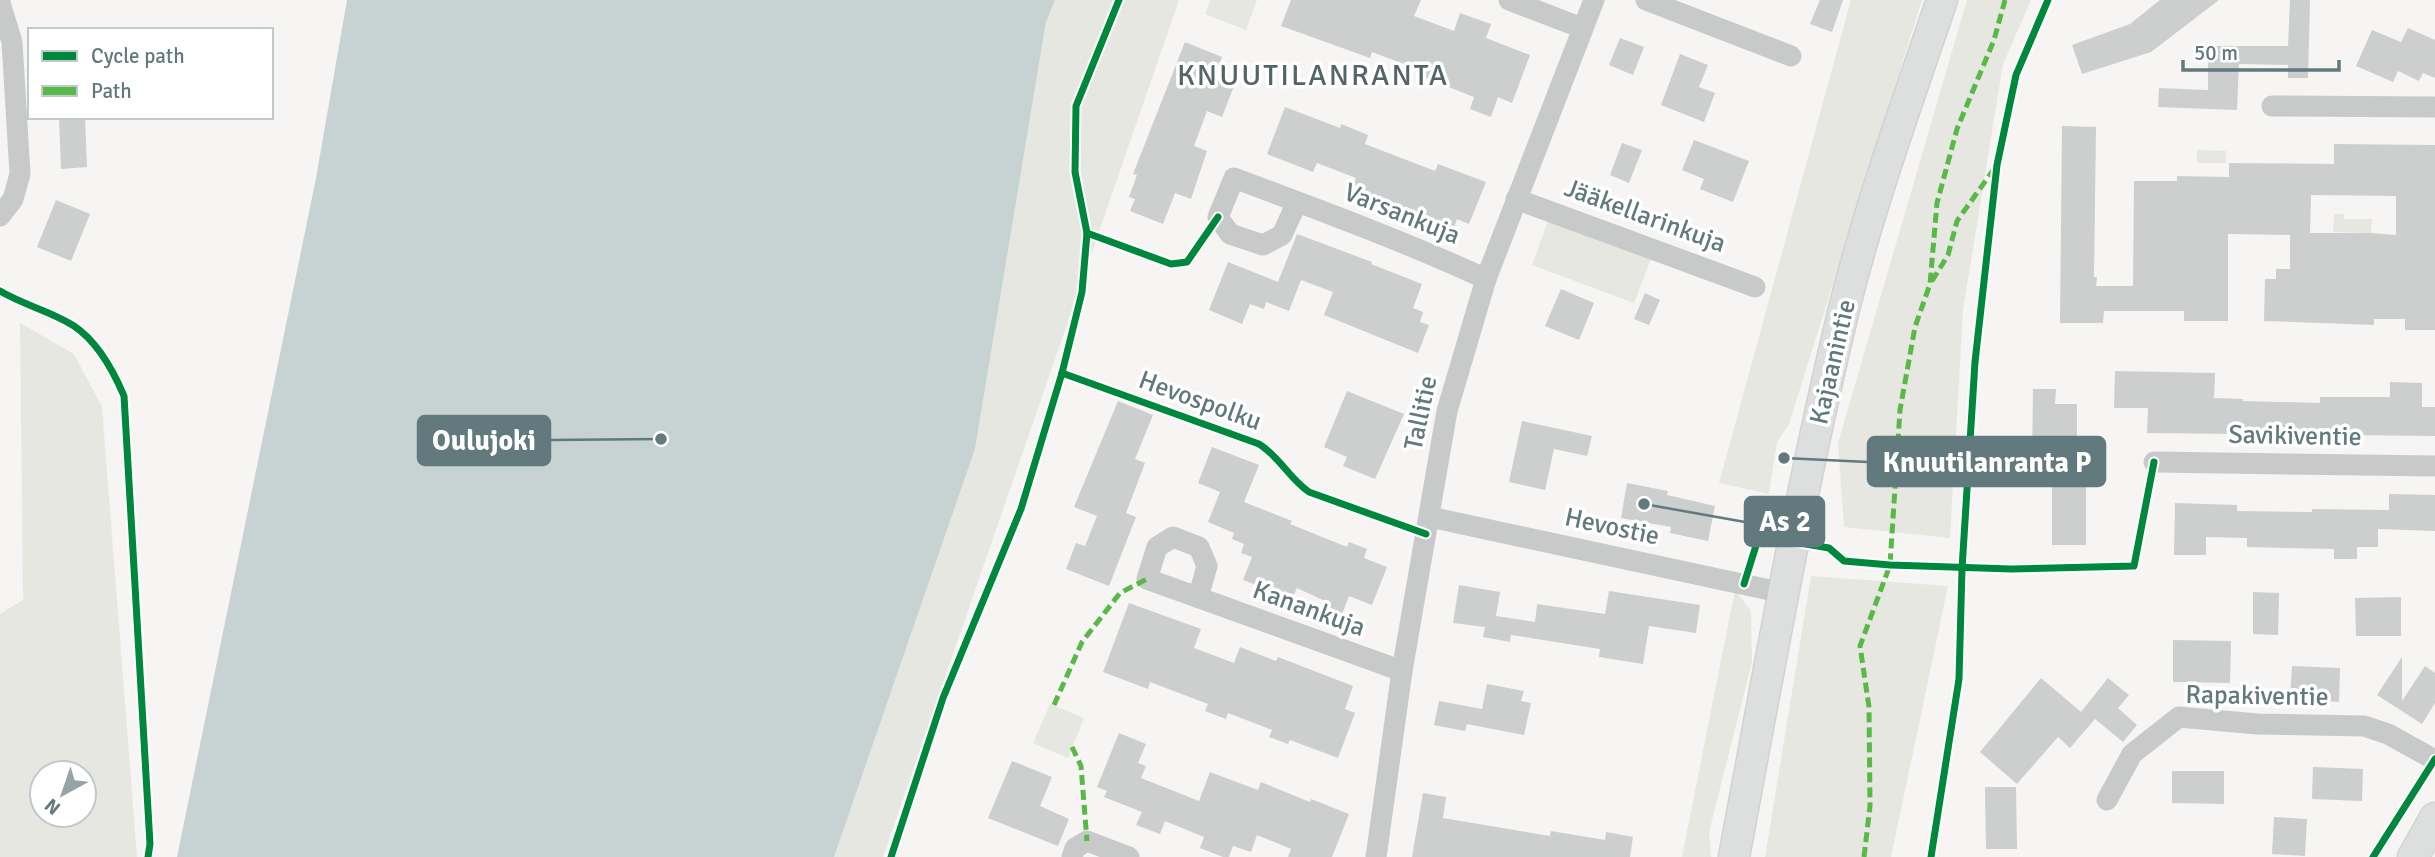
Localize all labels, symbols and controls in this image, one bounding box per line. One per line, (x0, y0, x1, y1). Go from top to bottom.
legend (28, 28, 273, 119)
scale bar (2183, 28, 2339, 72)
text: 50 m (2194, 40, 2238, 66)
text: Cycle path (91, 43, 185, 69)
district label: KNUUTILANRANTA (1177, 57, 1449, 94)
text: Path (91, 78, 132, 104)
street label: Jääkellarinkuja (1560, 172, 1730, 260)
street label: Varsankuja (1339, 176, 1465, 252)
street label: Kajaanintie (1803, 296, 1863, 428)
street label: Hevospolku (1134, 364, 1266, 438)
street label: Tallitie (1398, 373, 1444, 453)
callout: Oulujoki (418, 416, 550, 465)
street label: Savikiventie (2228, 419, 2362, 453)
text: Oulujoki (432, 424, 536, 458)
callout: Knuutilanranta P (1868, 437, 2105, 486)
text: Knuutilanranta P (1883, 446, 2091, 480)
callout: As 2 (1745, 497, 1824, 546)
street label: Hevostie (1562, 501, 1662, 553)
text: As 2 (1759, 505, 1811, 539)
street label: Kanankuja (1248, 574, 1370, 644)
street label: Rapakiventie (2185, 679, 2329, 713)
north arrow (28, 759, 98, 829)
text: N (40, 793, 65, 820)

